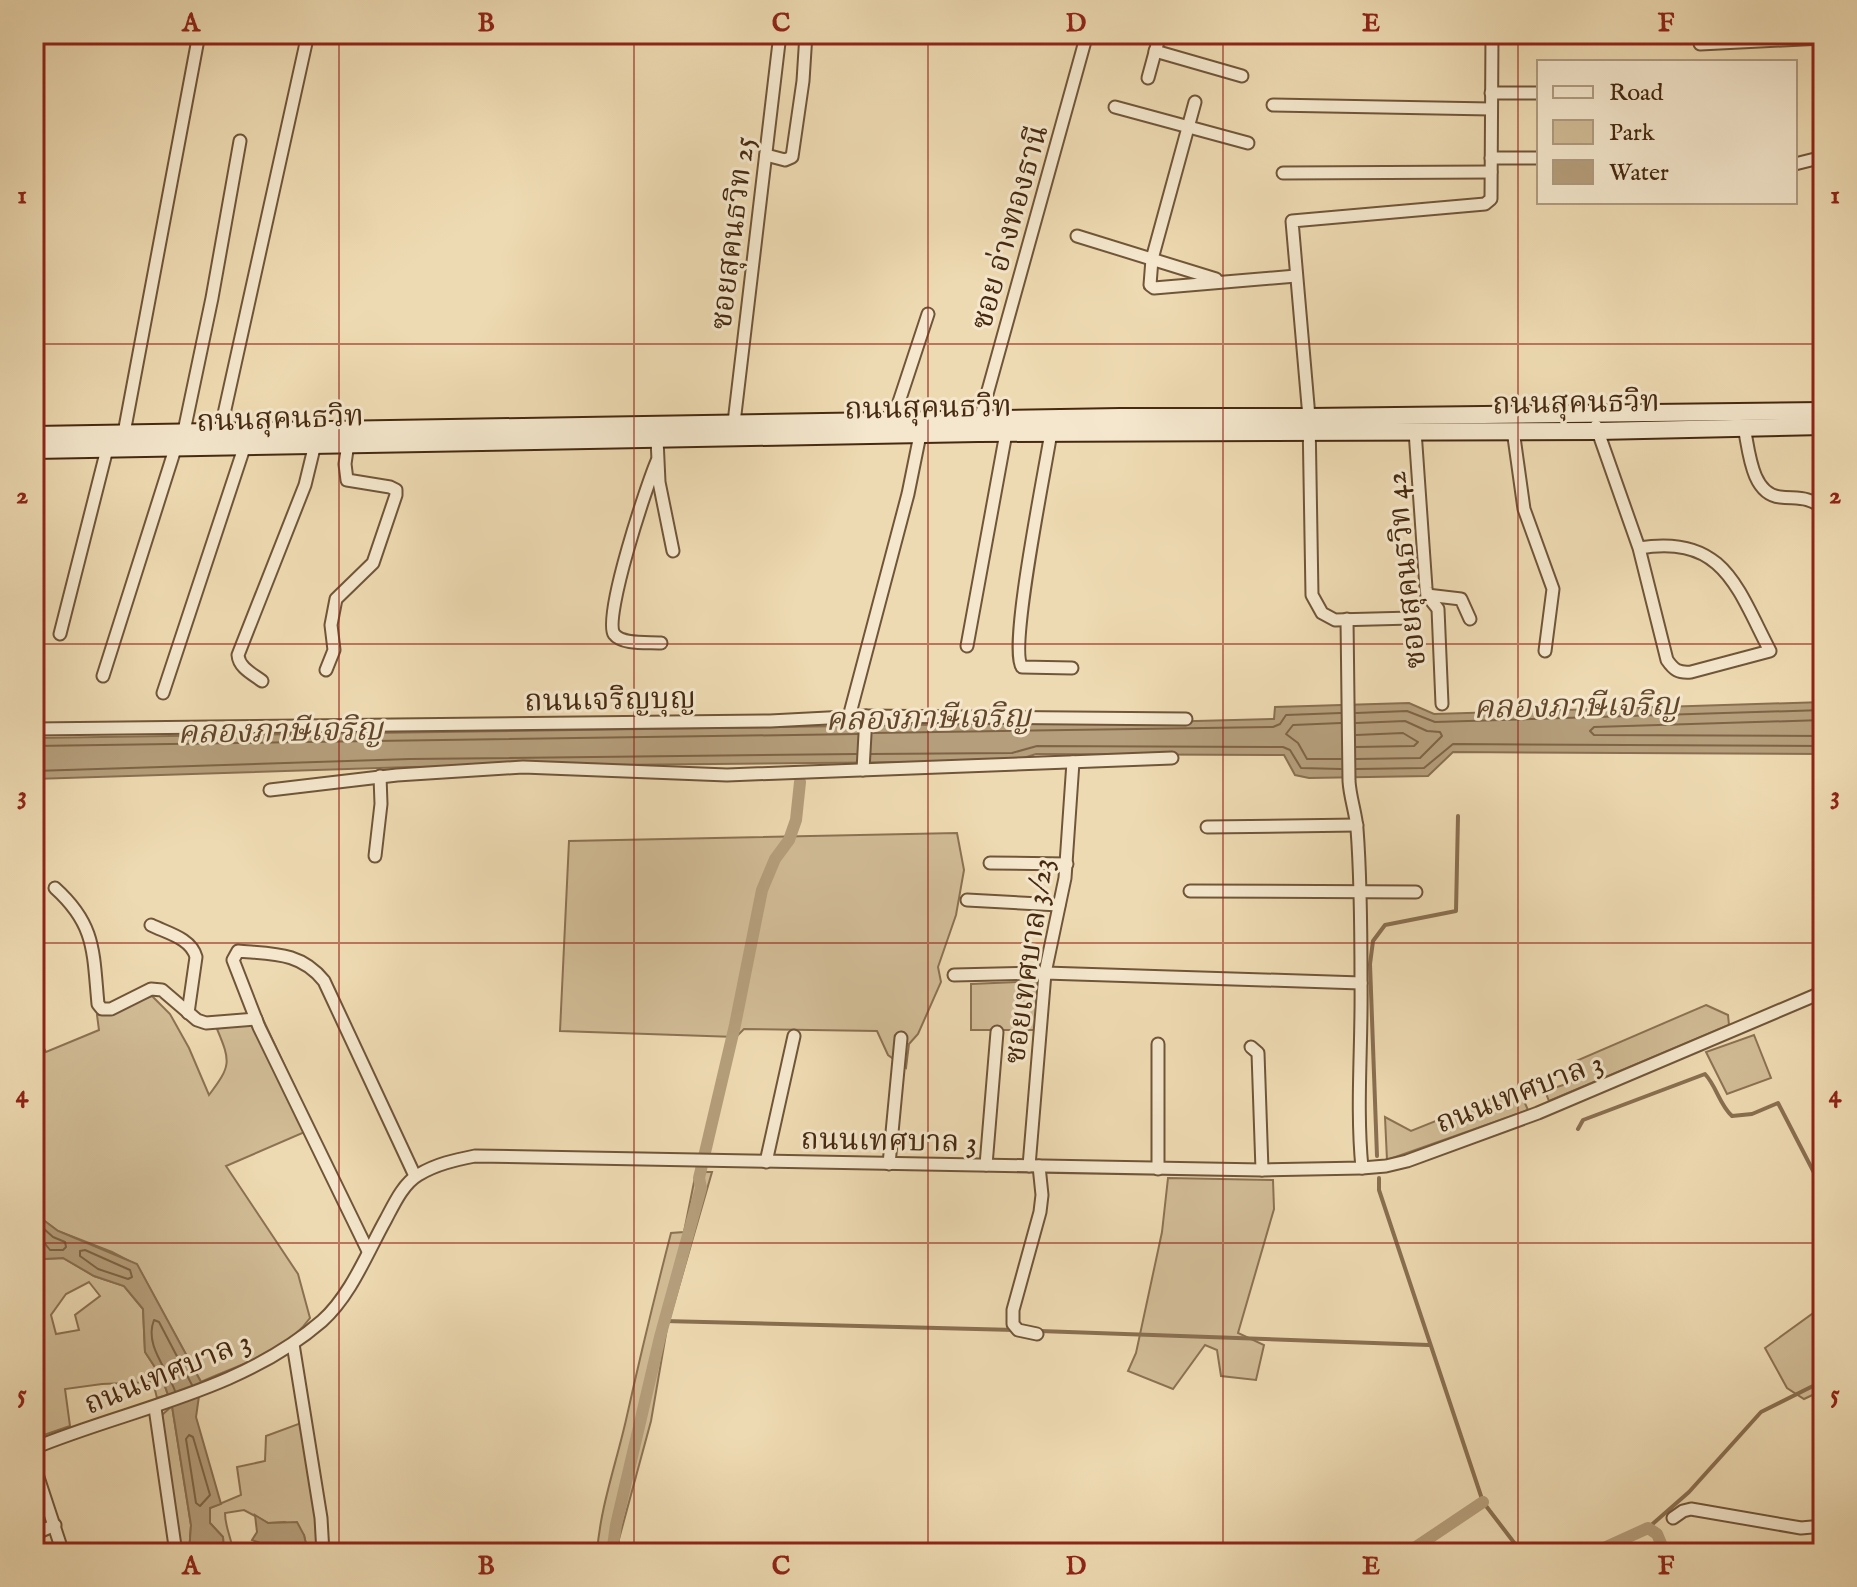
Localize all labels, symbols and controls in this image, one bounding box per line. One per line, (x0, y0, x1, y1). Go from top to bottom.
text: A (181, 7, 201, 40)
text: B (477, 7, 495, 40)
text: C (772, 7, 791, 40)
text: D (1066, 7, 1087, 40)
text: E (1362, 7, 1380, 40)
text: F (1658, 7, 1675, 40)
legend (1537, 60, 1797, 204)
text: Road (1609, 78, 1663, 109)
text: Park (1609, 118, 1655, 149)
street label: ซอย อ่างทองธานี (964, 121, 1058, 334)
street label: ซอยสุคนธวิท 25 (703, 134, 765, 332)
text: Water (1609, 158, 1669, 189)
text: 1 (17, 179, 27, 212)
text: 1 (1830, 179, 1840, 212)
street label: ถนนสุคนธวิท (1492, 384, 1660, 424)
street label: ถนนสุคนธวิท (844, 389, 1012, 429)
street label: ถนนสุคนธวิท (196, 398, 364, 442)
street label: ซอยสุคนธวิท 42 (1378, 469, 1436, 670)
text: 2 (16, 479, 28, 512)
text: 2 (1829, 479, 1841, 512)
street label: ถนนเจริญบุญ (524, 681, 696, 721)
water label: คลองภาษีเจริญ (1473, 685, 1681, 730)
water label: คลองภาษีเจริญ (825, 697, 1033, 742)
water label: คลองภาษีเจริญ (177, 710, 385, 755)
text: 3 (17, 779, 27, 812)
text: 3 (1830, 779, 1840, 812)
street label: ซอยเทศบาล 3/23 (997, 856, 1063, 1067)
street label: ถนนเทศบาล 3 (1431, 1045, 1609, 1143)
text: 4 (16, 1078, 30, 1111)
text: 4 (1829, 1078, 1843, 1111)
street label: ถนนเทศบาล 3 (800, 1121, 978, 1163)
street label: ถนนเทศบาล 3 (79, 1323, 257, 1425)
text: 5 (17, 1378, 27, 1411)
text: 5 (1830, 1378, 1840, 1411)
text: A (181, 1550, 201, 1583)
text: B (477, 1550, 495, 1583)
text: C (772, 1550, 791, 1583)
text: D (1066, 1550, 1087, 1583)
text: E (1362, 1550, 1380, 1583)
text: F (1658, 1550, 1675, 1583)

